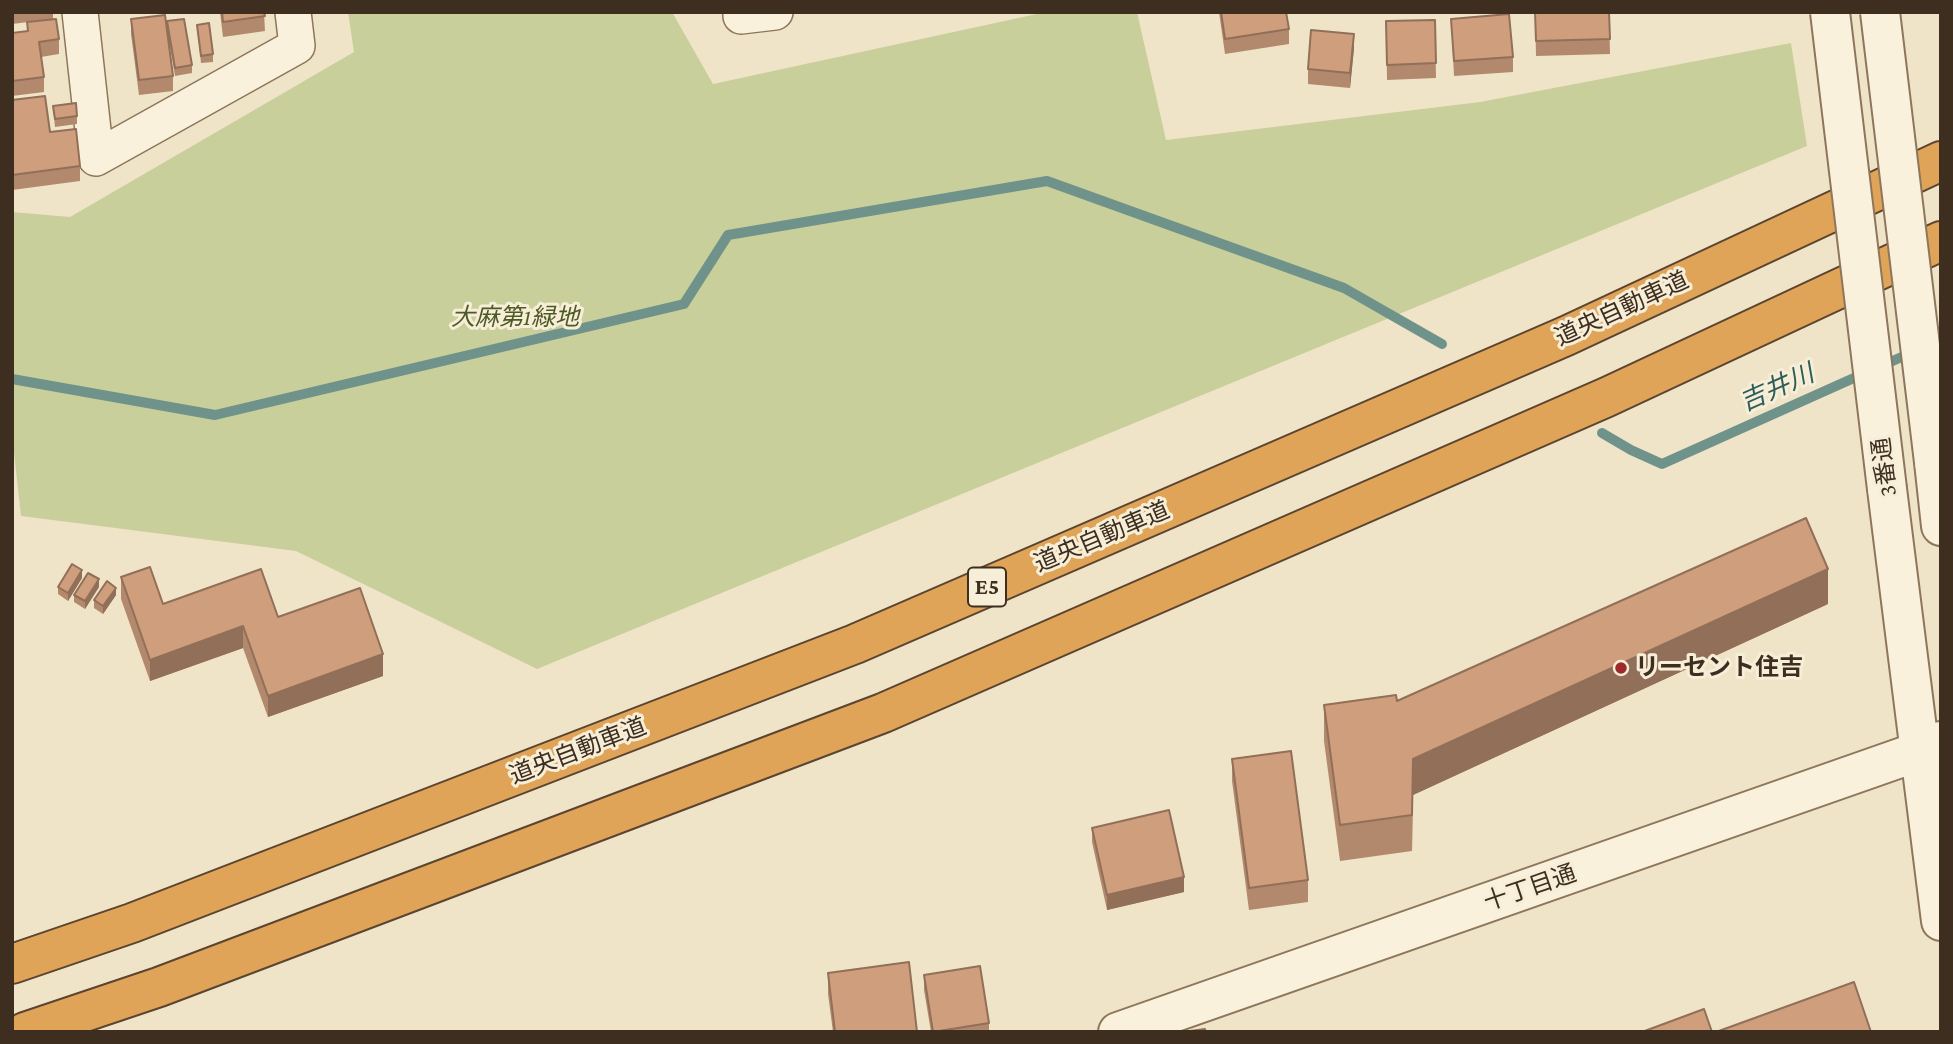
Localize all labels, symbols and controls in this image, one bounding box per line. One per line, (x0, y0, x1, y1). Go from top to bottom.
street label: 道央自動車道 (1551, 266, 1693, 352)
park label: 大麻第1緑地 (451, 304, 579, 332)
water label: 吉井川 (1735, 358, 1819, 418)
street label: 3番通 (1867, 436, 1903, 498)
street label: 道央自動車道 (1030, 496, 1174, 578)
road number: E5 (968, 568, 1006, 607)
place label: リーセント住吉 (1635, 654, 1803, 682)
marker: リーセント住吉 (1613, 660, 1629, 676)
street label: 道央自動車道 (506, 712, 650, 790)
street label: 十丁目通 (1480, 859, 1580, 917)

